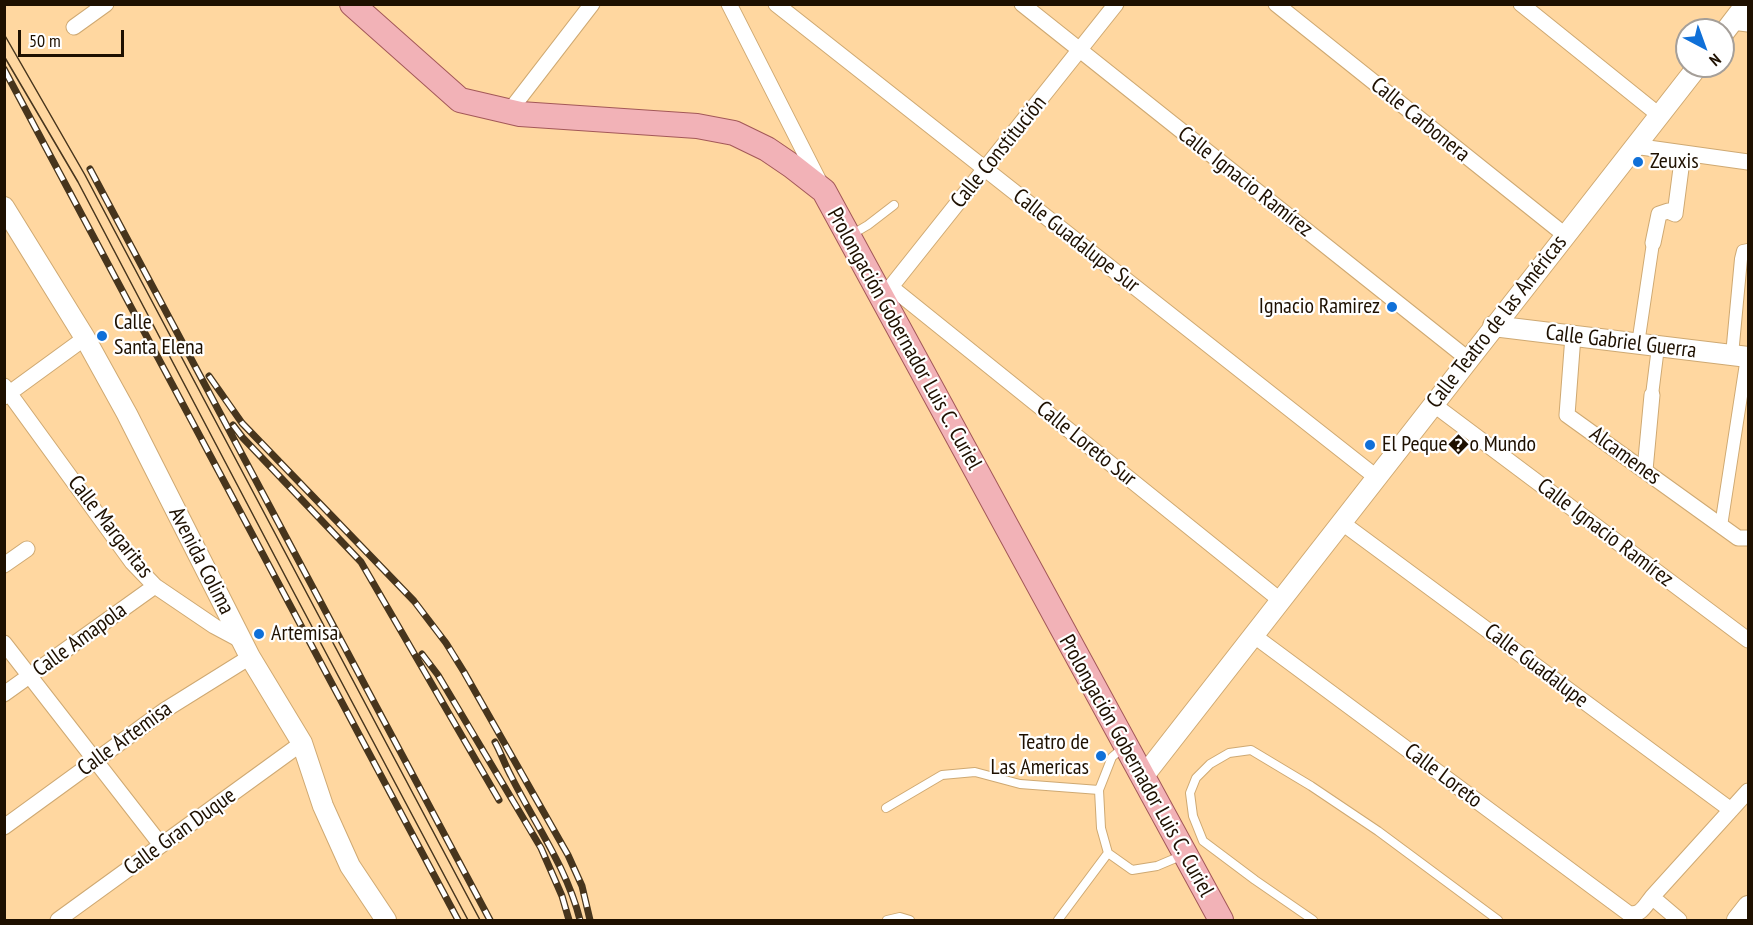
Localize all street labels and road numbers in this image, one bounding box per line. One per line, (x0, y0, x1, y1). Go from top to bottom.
street label: Calle Carbonera (1365, 72, 1475, 168)
street label: Calle Constitución (946, 91, 1052, 213)
street label: Calle Ignacio Ramírez (1172, 121, 1318, 243)
street label: Calle Guadalupe Sur (1008, 183, 1144, 299)
street label: Prolongación Gobernador Luis C. Curiel (821, 203, 987, 475)
street label: Calle Teatro de las Américas (1421, 230, 1573, 414)
street label: Calle Gabriel Guerra (1544, 320, 1698, 364)
street label: Calle Loreto Sur (1031, 396, 1141, 492)
street label: Alcamenes (1584, 421, 1666, 491)
street label: Calle Margaritas (62, 470, 158, 584)
street label: Calle Ignacio Ramírez (1532, 473, 1678, 593)
street label: Avenida Colima (163, 503, 239, 619)
street label: Calle Amapola (28, 597, 132, 683)
street label: Calle Guadalupe (1479, 618, 1593, 714)
street label: Prolongación Gobernador Luis C. Curiel (1053, 630, 1219, 902)
street label: Calle Artemisa (73, 696, 177, 782)
street label: Calle Loreto (1399, 738, 1487, 814)
street label: Calle Gran Duque (119, 783, 241, 881)

